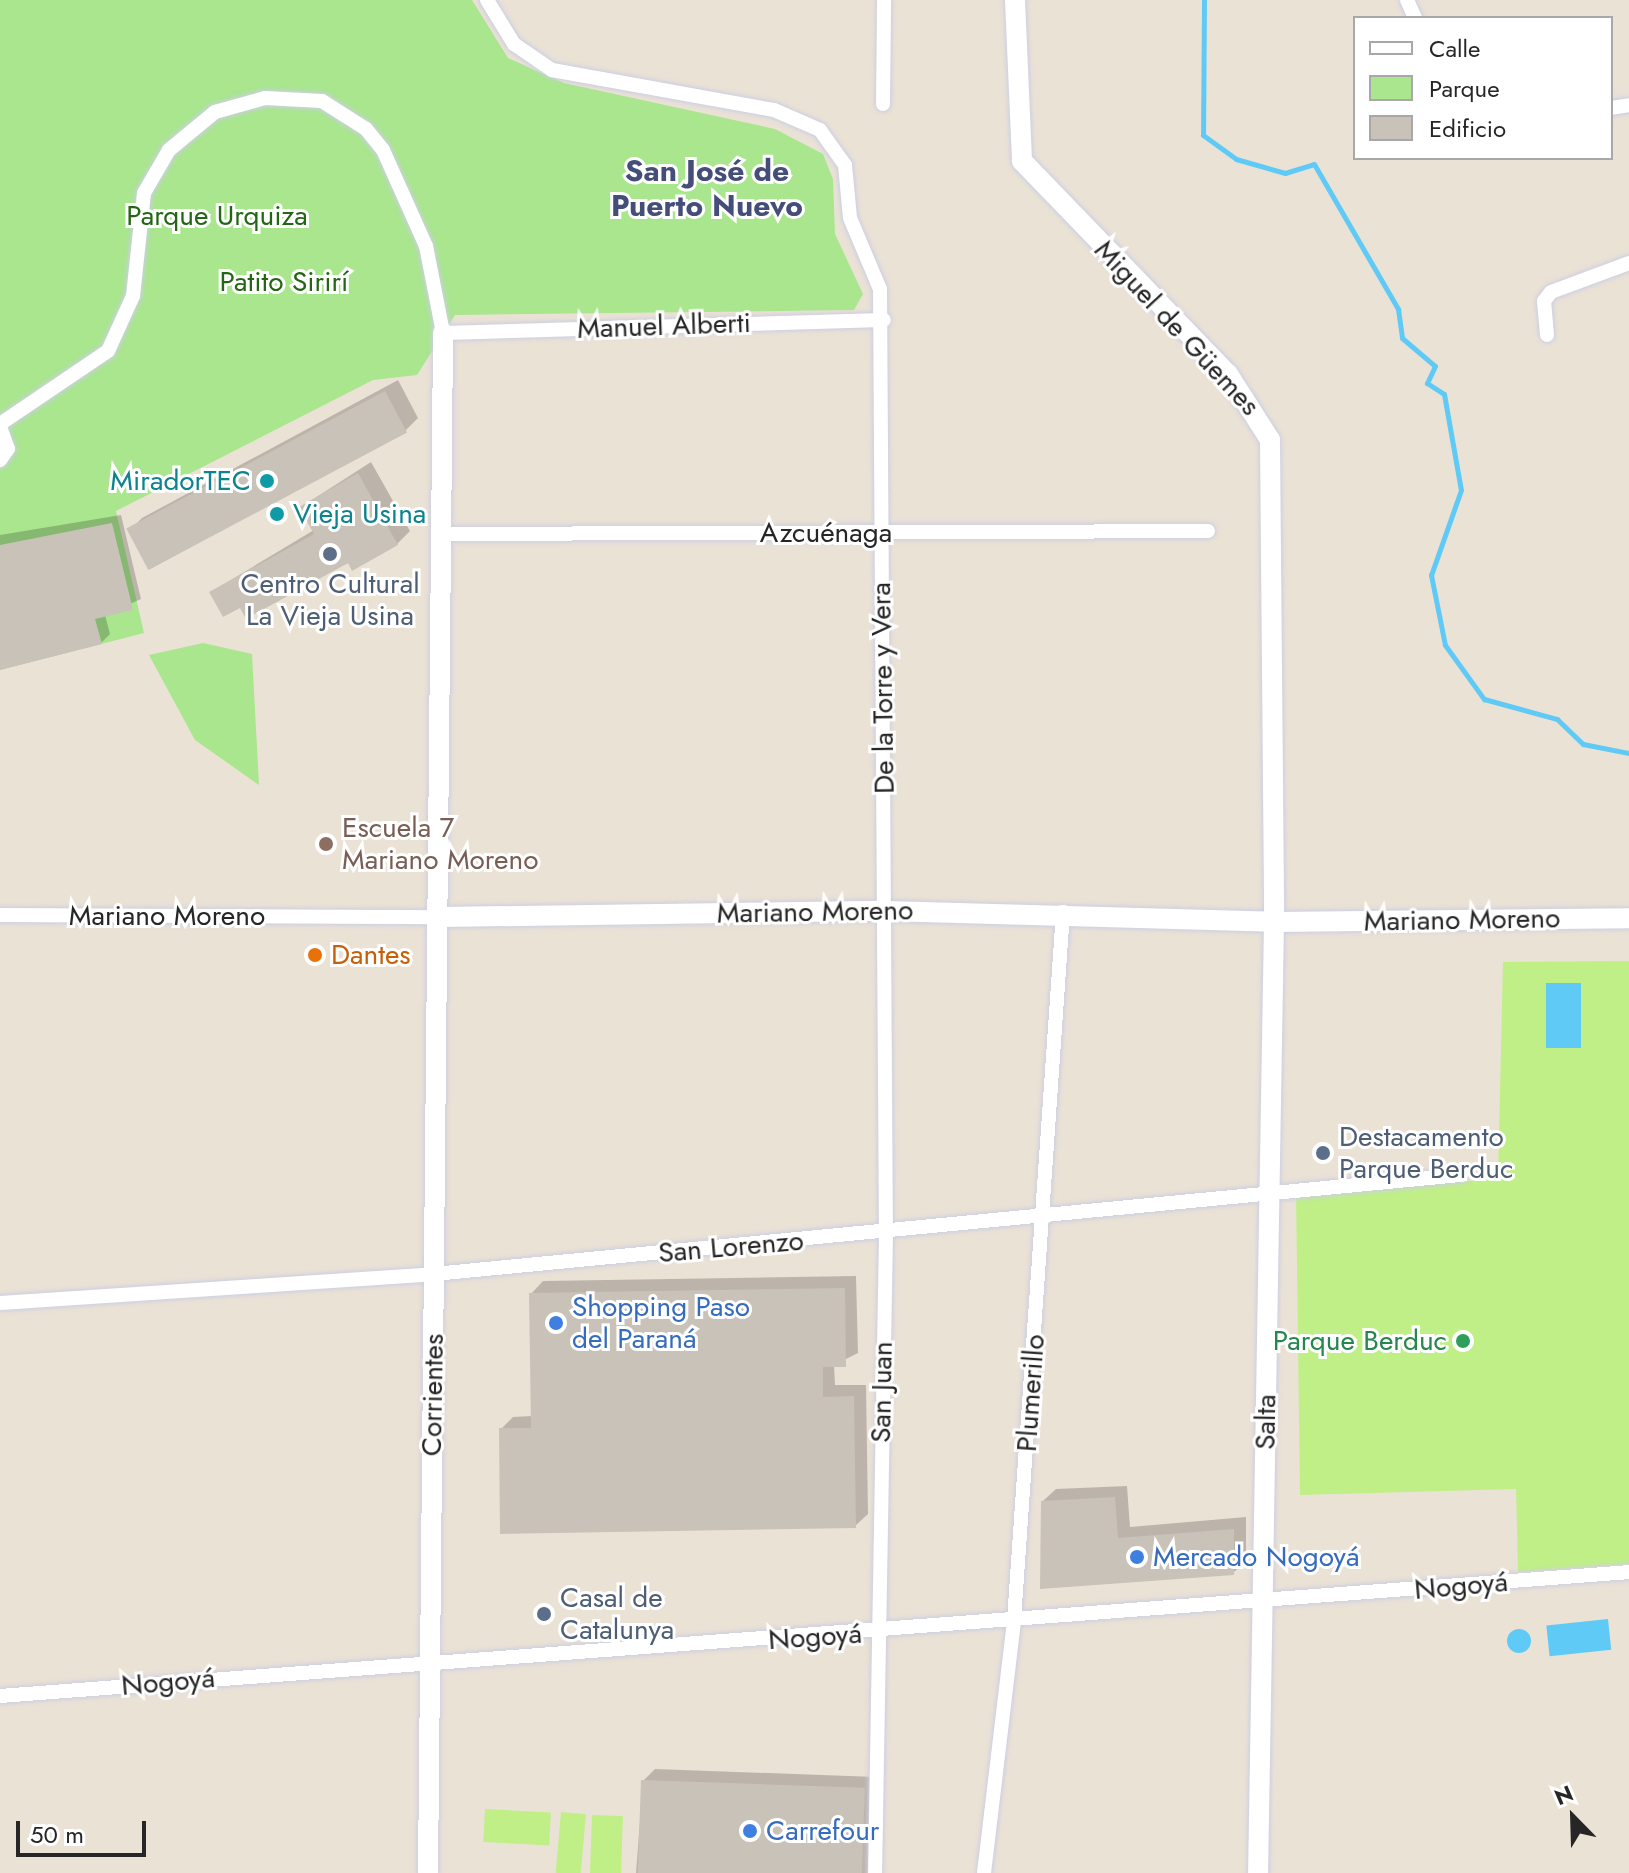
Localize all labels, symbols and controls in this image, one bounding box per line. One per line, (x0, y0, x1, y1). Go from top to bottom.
legend (1353, 16, 1613, 160)
text: Calle (1429, 31, 1480, 66)
text: Parque (1429, 71, 1500, 106)
text: Edificio (1429, 111, 1506, 146)
district label: San José de Puerto Nuevo (611, 153, 803, 224)
park label: Parque Urquiza (126, 199, 308, 233)
street label: Miguel de Güemes (1087, 234, 1267, 422)
park label: Patito Sirirí (220, 265, 348, 299)
street label: Manuel Alberti (577, 306, 751, 346)
place label: MiradorTEC (110, 464, 251, 498)
marker: MiradorTEC (258, 472, 276, 490)
place label: Vieja Usina (293, 497, 426, 531)
marker: Vieja Usina (268, 505, 286, 523)
street label: Azcuénaga (760, 516, 892, 550)
marker: Centro Cultural La Vieja Usina (321, 545, 339, 563)
place label: Centro Cultural La Vieja Usina (240, 567, 420, 633)
street label: De la Torre y Vera (864, 582, 902, 794)
place label: Escuela 7 Mariano Moreno (342, 811, 538, 877)
marker: Escuela 7 Mariano Moreno (317, 835, 335, 853)
street label: Mariano Moreno (716, 893, 914, 931)
street label: Mariano Moreno (69, 899, 265, 933)
street label: Mariano Moreno (1363, 901, 1561, 939)
place label: Dantes (331, 938, 411, 972)
marker: Dantes (306, 946, 324, 964)
place label: Destacamento Parque Berduc (1339, 1120, 1513, 1186)
marker: Destacamento Parque Berduc (1314, 1144, 1332, 1162)
street label: San Lorenzo (657, 1224, 805, 1270)
place label: Shopping Paso del Paraná (572, 1290, 750, 1356)
marker: Shopping Paso del Paraná (547, 1314, 565, 1332)
place label: Parque Berduc (1273, 1324, 1447, 1358)
marker: Parque Berduc (1454, 1332, 1472, 1350)
street label: Corrientes (415, 1333, 451, 1457)
street label: Plumerillo (1010, 1333, 1052, 1453)
street label: San Juan (864, 1341, 900, 1443)
street label: Salta (1249, 1394, 1283, 1450)
place label: Mercado Nogoyá (1153, 1540, 1359, 1574)
marker: Mercado Nogoyá (1128, 1548, 1146, 1566)
street label: Nogoyá (1413, 1565, 1509, 1607)
place label: Casal de Catalunya (560, 1581, 674, 1647)
marker: Casal de Catalunya (535, 1605, 553, 1623)
street label: Nogoyá (767, 1617, 863, 1657)
street label: Nogoyá (120, 1661, 216, 1703)
north arrow (1533, 1777, 1613, 1857)
text: N (1549, 1777, 1578, 1813)
scale bar (20, 1805, 150, 1855)
place label: Carrefour (766, 1814, 879, 1848)
text: 50 m (30, 1817, 84, 1852)
marker: Carrefour (741, 1822, 759, 1840)

